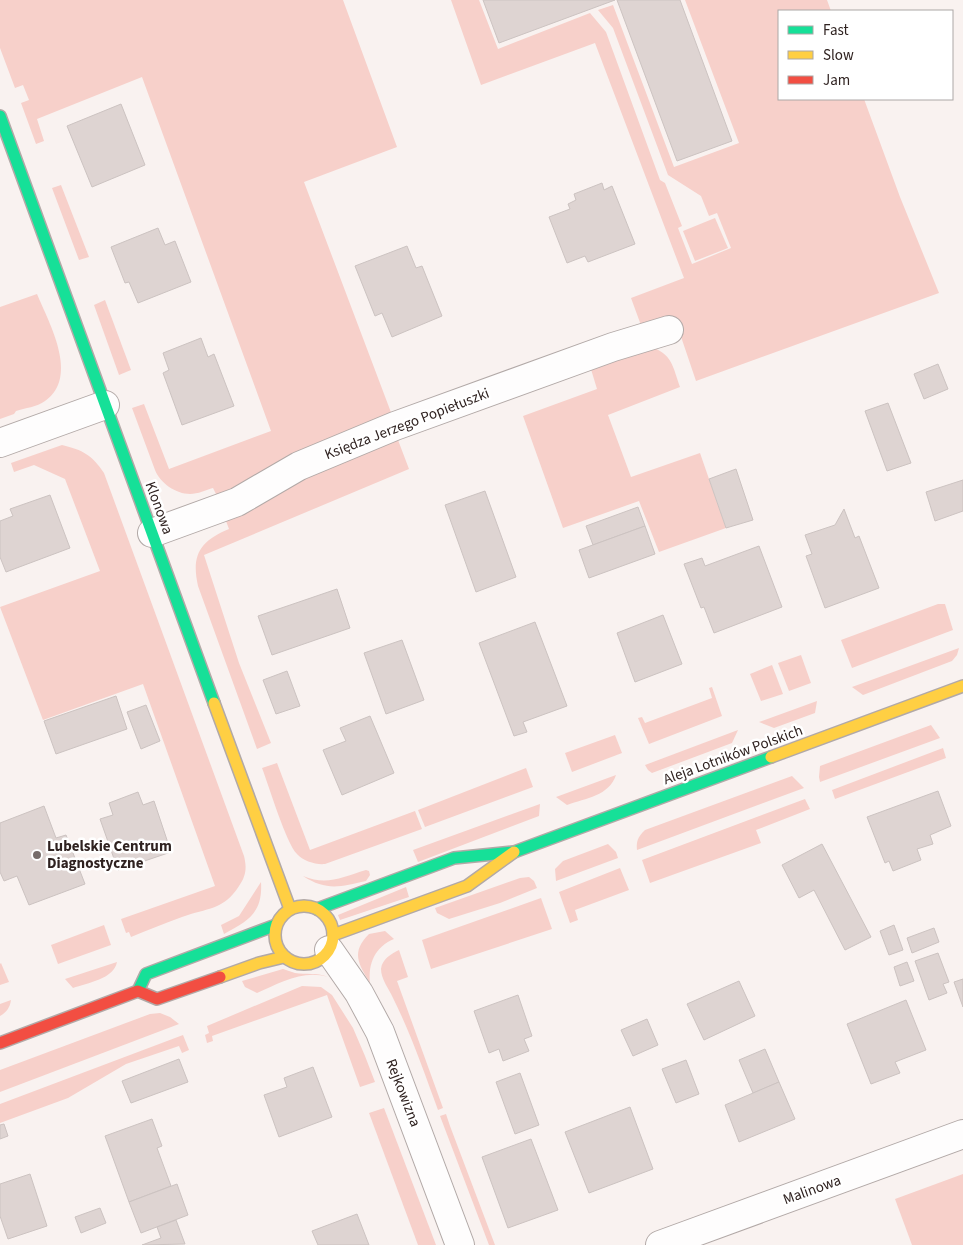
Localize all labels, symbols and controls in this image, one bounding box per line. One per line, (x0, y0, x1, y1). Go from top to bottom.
legend (778, 10, 953, 100)
text: Fast (823, 20, 849, 41)
text: Slow (823, 45, 854, 66)
text: Jam (823, 70, 850, 91)
street label: Księdza Jerzego Popiełuszki (322, 383, 492, 465)
street label: Klonowa (140, 479, 178, 537)
street label: Aleja Lotników Polskich (660, 720, 806, 790)
place label: Lubelskie Centrum Diagnostyczne (47, 836, 172, 874)
marker: Lubelskie Centrum Diagnostyczne (31, 849, 43, 861)
street label: Rejkowizna (380, 1056, 426, 1130)
street label: Malinowa (780, 1170, 844, 1210)

